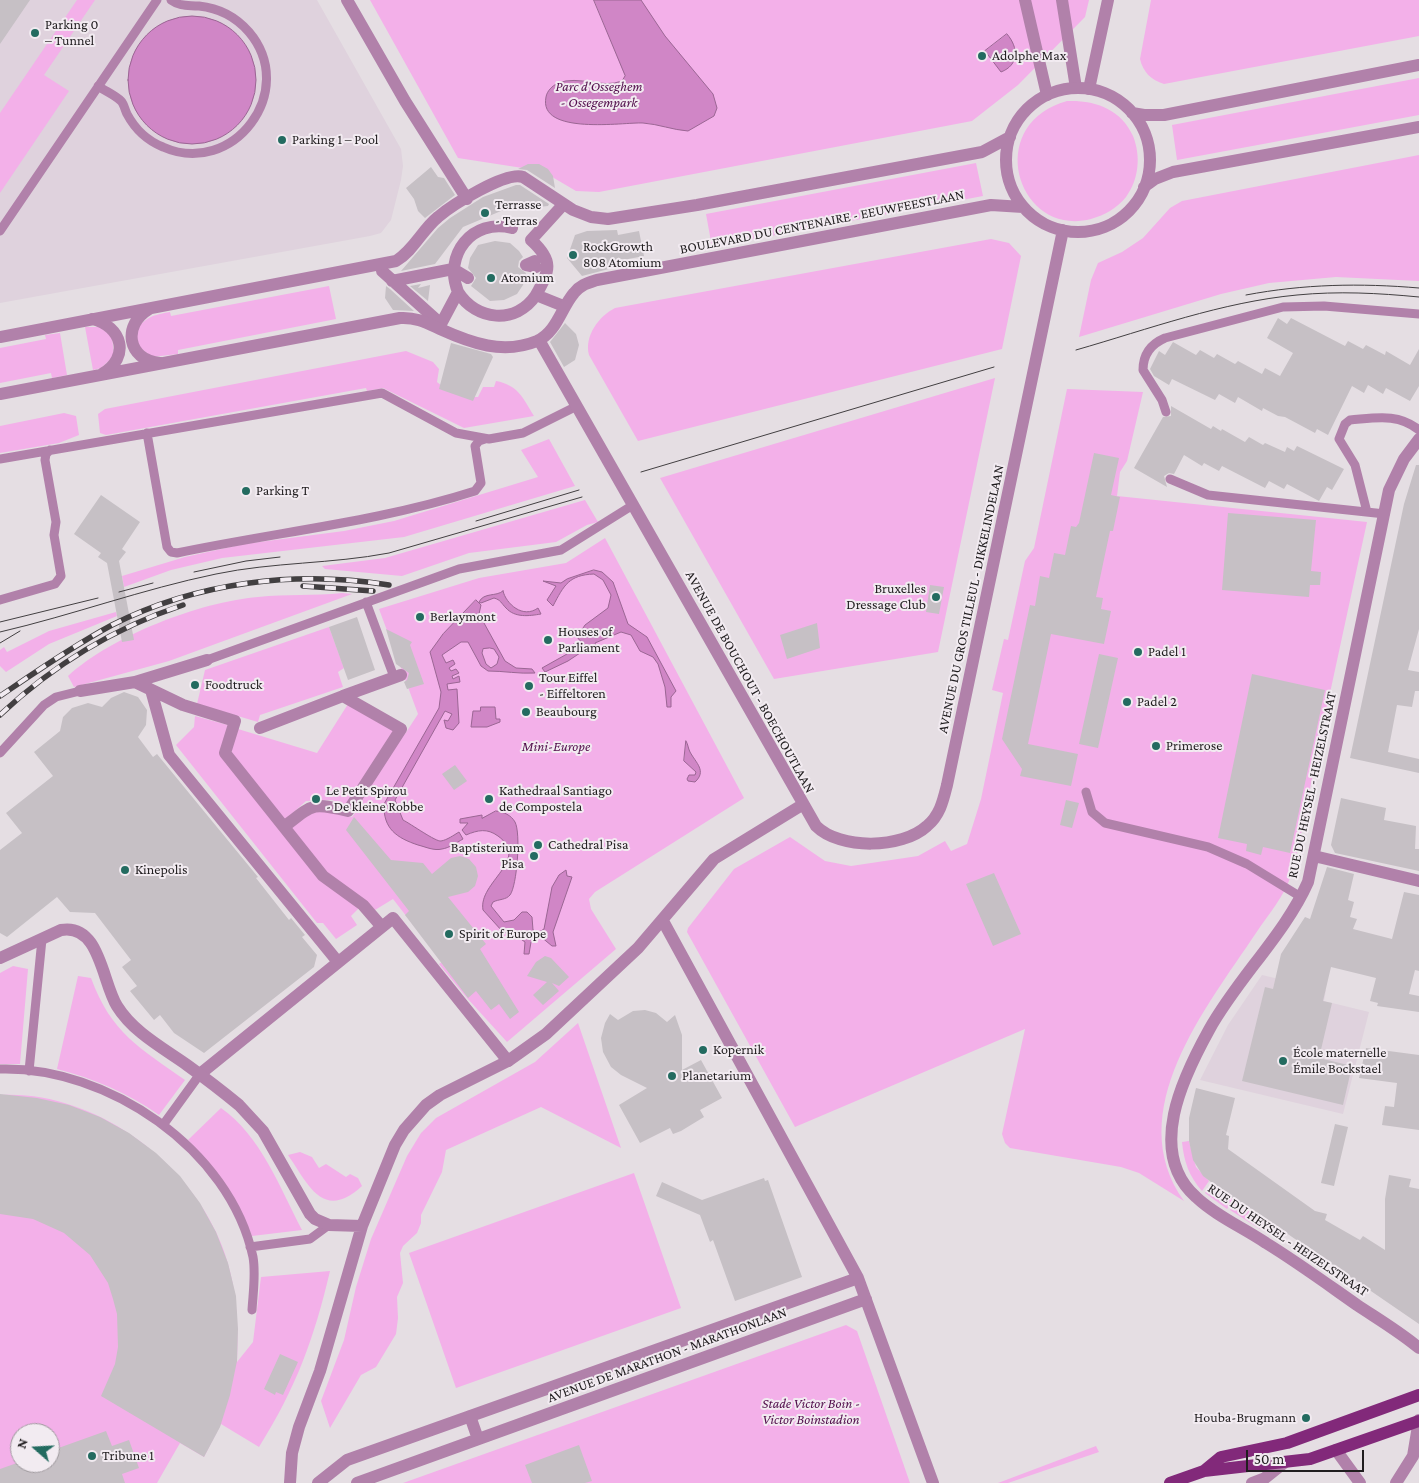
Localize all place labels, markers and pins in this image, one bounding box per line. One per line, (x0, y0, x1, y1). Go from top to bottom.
place label: Parking 0 – Tunnel (45, 17, 98, 49)
marker: Parking 0 – Tunnel (29, 27, 41, 39)
place label: Adolphe Max (992, 48, 1066, 64)
marker: Adolphe Max (976, 50, 988, 62)
place label: Parking 1 – Pool (292, 132, 379, 148)
marker: Parking 1 – Pool (276, 134, 288, 146)
place label: Terrasse - Terras (495, 197, 542, 230)
marker: Terrasse - Terras (479, 207, 491, 219)
place label: RockGrowth 808 Atomium (583, 239, 662, 272)
marker: RockGrowth 808 Atomium (567, 249, 579, 261)
place label: Atomium (501, 270, 554, 286)
marker: Atomium (485, 272, 497, 284)
place label: Parking T (256, 483, 309, 499)
marker: Parking T (240, 485, 252, 497)
place label: Bruxelles Dressage Club (846, 581, 926, 614)
marker: Bruxelles Dressage Club (930, 591, 942, 603)
place label: Berlaymont (430, 609, 496, 625)
marker: Berlaymont (414, 611, 426, 623)
place label: Houses of Parliament (558, 624, 620, 656)
marker: Houses of Parliament (542, 634, 554, 646)
place label: Padel 1 (1148, 644, 1186, 660)
marker: Padel 1 (1132, 646, 1144, 658)
place label: Tour Eiffel - Eiffeltoren (539, 670, 606, 702)
place label: Foodtruck (205, 677, 262, 693)
marker: Foodtruck (189, 679, 201, 691)
marker: Tour Eiffel - Eiffeltoren (523, 680, 535, 692)
place label: Padel 2 (1137, 694, 1177, 710)
marker: Padel 2 (1121, 696, 1133, 708)
place label: Beaubourg (536, 704, 597, 720)
marker: Beaubourg (520, 706, 532, 718)
place label: Primerose (1166, 738, 1222, 754)
marker: Primerose (1150, 740, 1162, 752)
place label: Le Petit Spirou - De kleine Robbe (326, 783, 423, 816)
place label: Kathedraal Santiago de Compostela (499, 783, 612, 816)
marker: Le Petit Spirou - De kleine Robbe (310, 793, 322, 805)
marker: Kathedraal Santiago de Compostela (483, 793, 495, 805)
place label: Cathedral Pisa (548, 837, 628, 853)
marker: Cathedral Pisa (532, 839, 544, 851)
place label: Baptisterium Pisa (451, 840, 524, 872)
marker: Baptisterium Pisa (528, 850, 540, 862)
place label: Kinepolis (135, 862, 188, 878)
marker: Kinepolis (119, 864, 131, 876)
place label: Spirit of Europe (459, 926, 546, 942)
marker: Spirit of Europe (443, 928, 455, 940)
place label: Kopernik (713, 1042, 764, 1058)
marker: Kopernik (697, 1044, 709, 1056)
place label: École maternelle Émile Bockstael (1293, 1045, 1386, 1078)
marker: École maternelle Émile Bockstael (1277, 1055, 1289, 1067)
place label: Planetarium (682, 1068, 751, 1084)
marker: Planetarium (666, 1070, 678, 1082)
place label: Houba-Brugmann (1194, 1410, 1296, 1426)
marker: Houba-Brugmann (1300, 1412, 1312, 1424)
place label: Tribune 1 (102, 1448, 154, 1464)
marker: Tribune 1 (86, 1450, 98, 1462)

